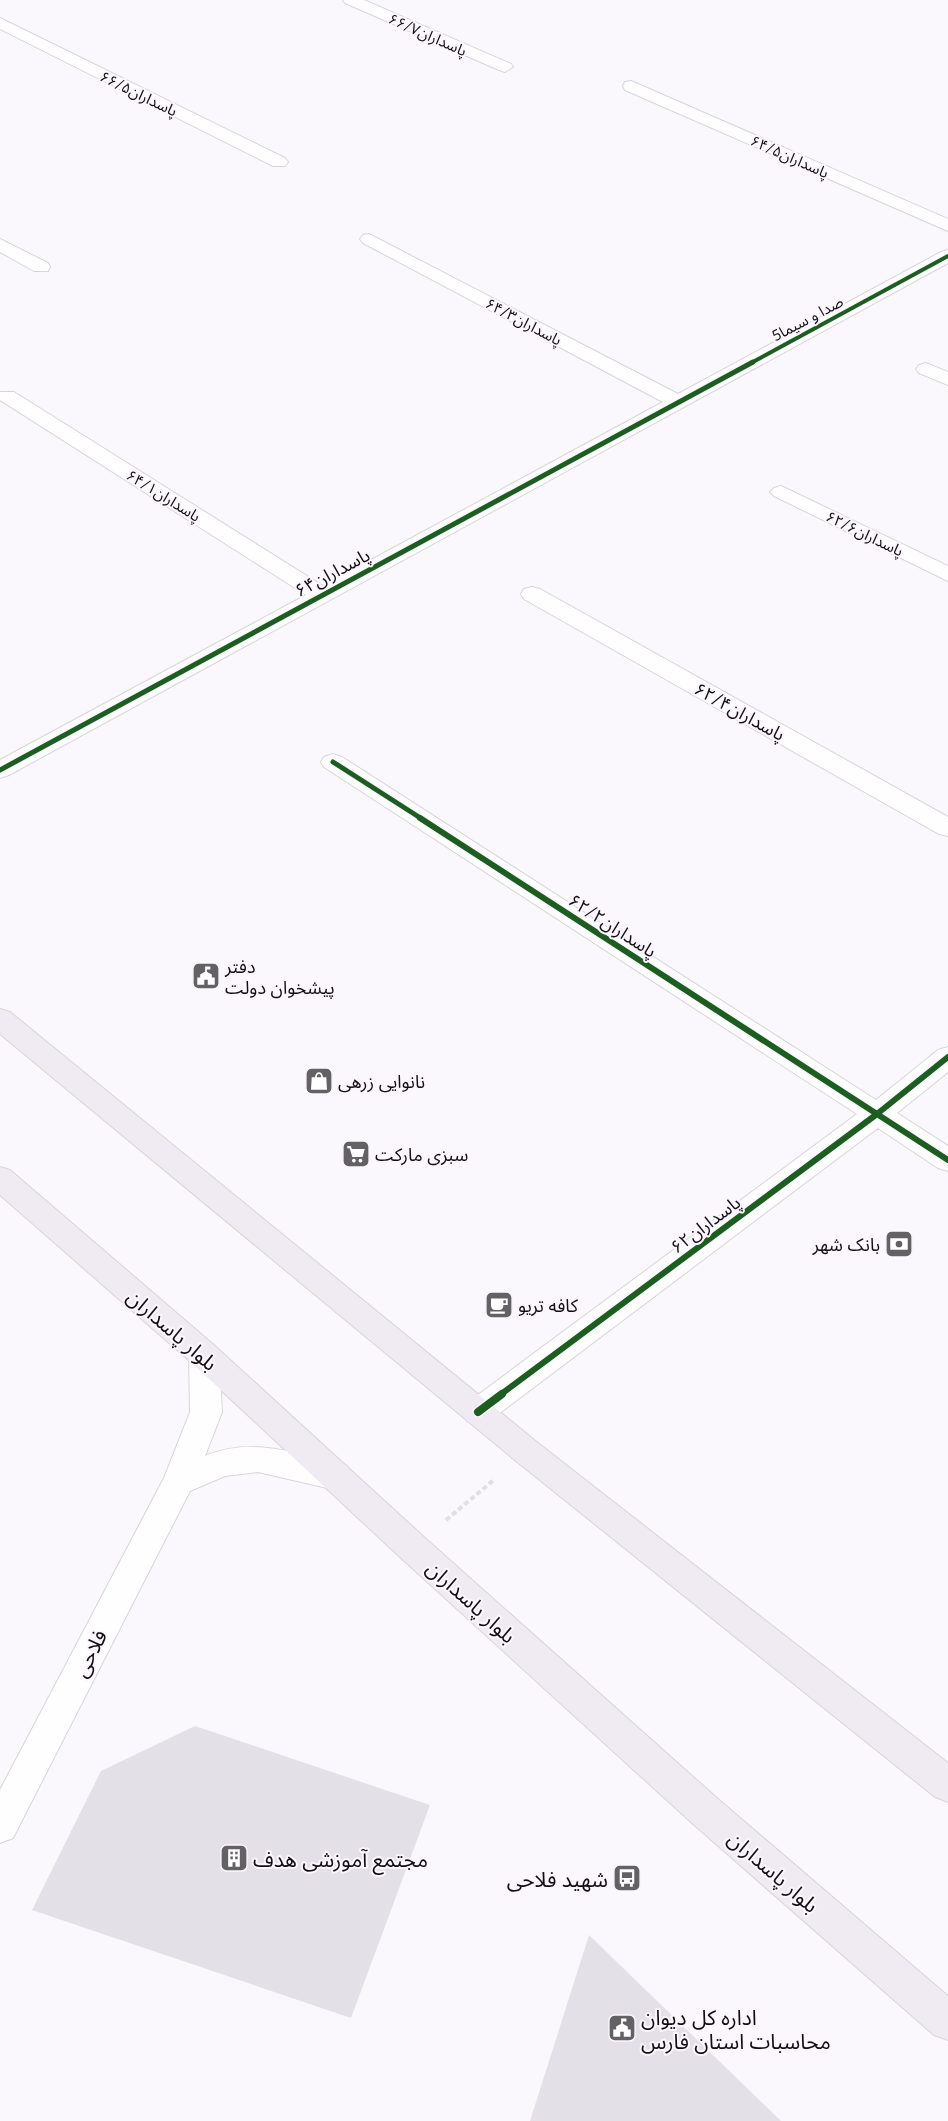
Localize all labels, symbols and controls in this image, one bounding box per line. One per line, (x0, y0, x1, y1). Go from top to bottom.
street label: پاسداران۶۶/۷ (385, 9, 470, 61)
street label: پاسداران۶۶/۵ (97, 67, 181, 121)
street label: پاسداران۶۴/۵ (747, 131, 832, 183)
street label: 5صدا و سیما (768, 292, 846, 345)
street label: پاسداران۶۴/۳ (482, 293, 565, 350)
street label: پاسداران۶۴/۱ (123, 465, 204, 527)
street label: پاسداران۶۲/۶ (823, 507, 907, 561)
street label: پاسداران۶۴ (291, 543, 374, 602)
street label: پاسداران۶۲/۴ (690, 677, 789, 746)
street label: پاسداران۶۲/۲ (564, 888, 661, 963)
place label: دفتر پیشخوان دولت (224, 955, 335, 999)
public building icon: دفتر پیشخوان دولت (191, 961, 221, 991)
shop icon: نانوایی زرهی (304, 1066, 334, 1096)
place label: نانوایی زرهی (338, 1070, 425, 1093)
supermarket icon: سبزی مارکت (341, 1139, 371, 1169)
place label: سبزی مارکت (375, 1143, 468, 1166)
street label: پاسداران۶۲ (666, 1191, 745, 1258)
bank icon: بانک شهر (884, 1229, 914, 1259)
place label: بانک شهر (812, 1233, 880, 1256)
street label: بلوار پاسداران (121, 1283, 223, 1377)
cafe icon: کافه تریو (484, 1290, 514, 1320)
place label: کافه تریو (518, 1294, 578, 1317)
street label: بلوار پاسداران (421, 1554, 522, 1649)
street label: فلاحی (67, 1625, 112, 1681)
street label: بلوار پاسداران (722, 1825, 824, 1919)
building icon: مجتمع آموزشی هدف (219, 1843, 249, 1873)
place label: مجتمع آموزشی هدف (253, 1846, 428, 1875)
bus stop icon: شهید فلاحی (612, 1863, 642, 1893)
place label: شهید فلاحی (507, 1866, 608, 1892)
place label: اداره کل دیوان محاسبات استان فارس (641, 2004, 831, 2054)
public building icon: اداره کل دیوان محاسبات استان فارس (607, 2013, 637, 2043)

